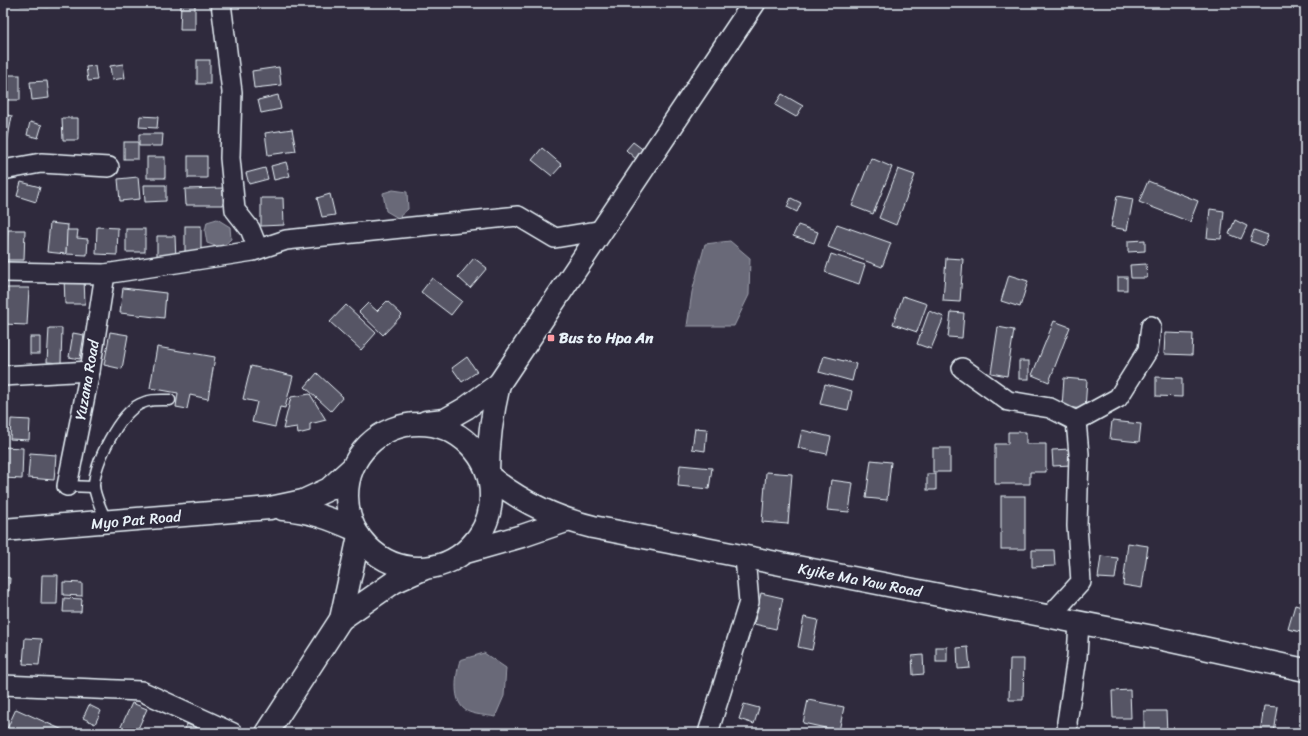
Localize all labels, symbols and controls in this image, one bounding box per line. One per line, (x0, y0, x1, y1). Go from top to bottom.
place label: Bus to Hpa An (559, 325, 654, 351)
marker: Bus to Hpa An (546, 333, 556, 343)
street label: Yuzana Road (67, 337, 107, 422)
street label: Myo Pat Road (90, 503, 183, 537)
street label: Kyike Ma Yaw Road (796, 555, 925, 605)

